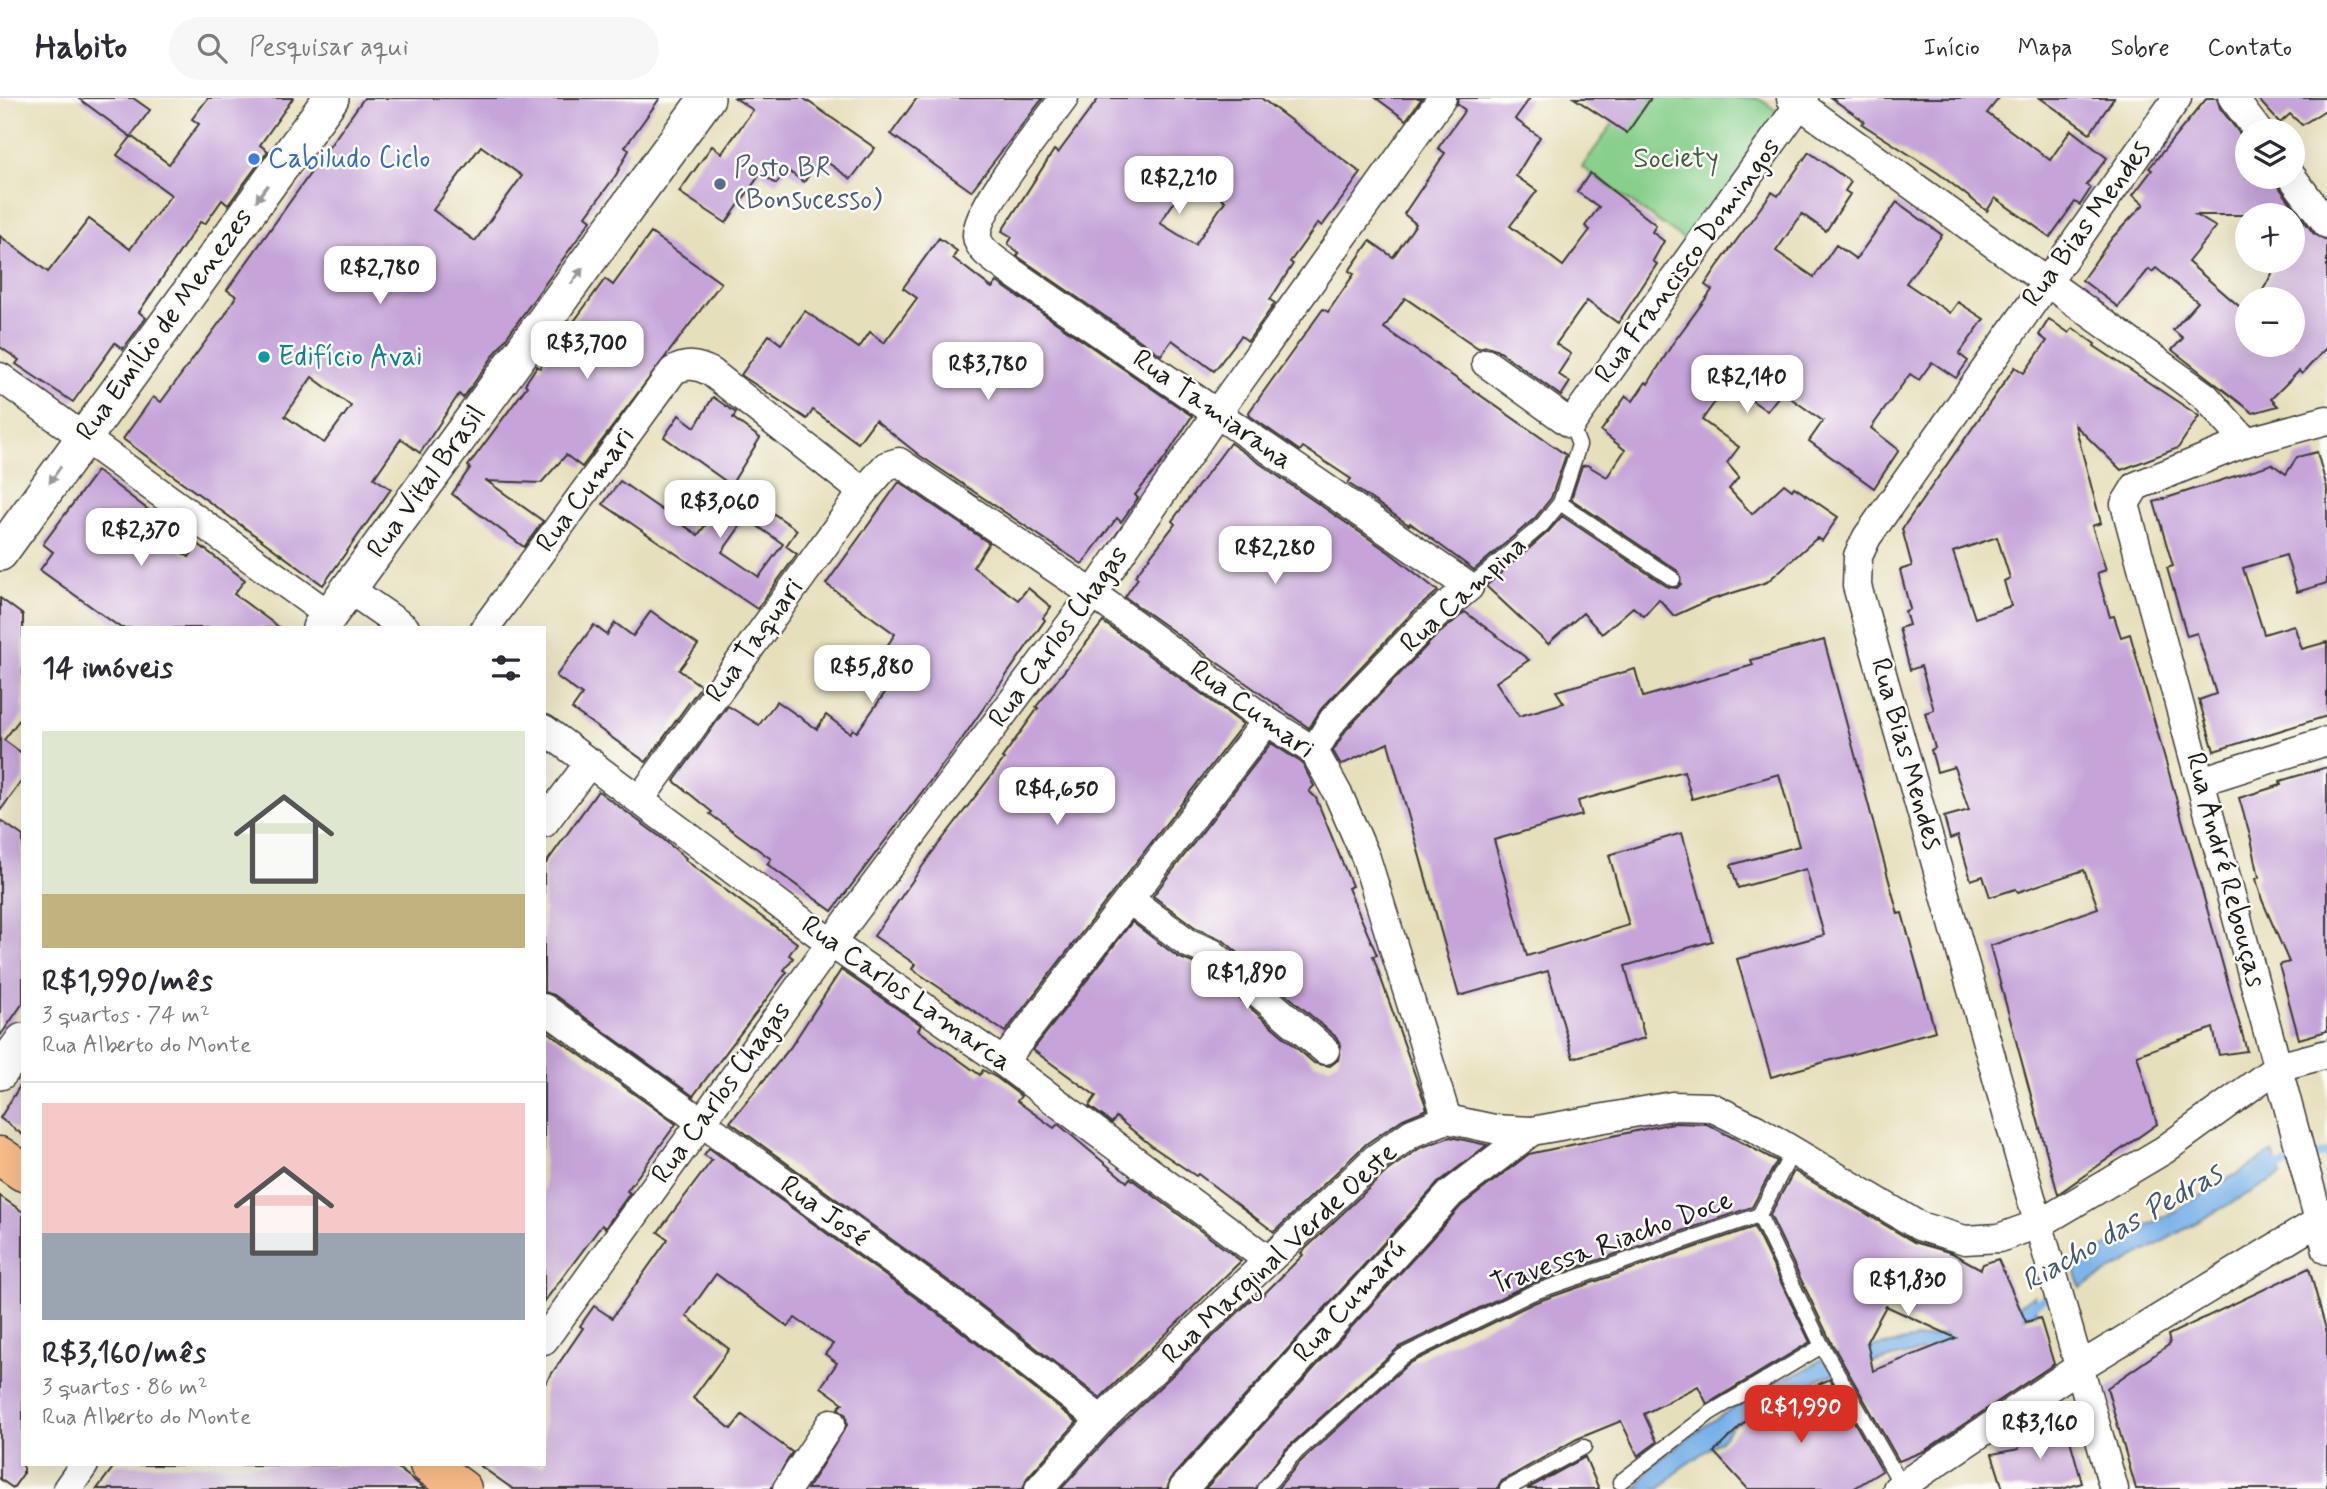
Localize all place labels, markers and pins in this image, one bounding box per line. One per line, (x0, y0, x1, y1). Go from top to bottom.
place label: Cabiludo Ciclo (268, 141, 430, 178)
place label: Posto BR (Bonsucesso) (734, 150, 882, 219)
marker: Cabiludo Ciclo (246, 151, 262, 167)
pin: R$2,210 (1114, 156, 1244, 216)
marker: Posto BR (Bonsucesso) (712, 176, 728, 192)
pin: R$2,780 (315, 246, 445, 306)
pin: R$3,700 (522, 322, 652, 381)
place label: Edifício Avai (278, 339, 422, 376)
pin: R$3,780 (923, 342, 1053, 402)
marker: Edifício Avai (256, 349, 272, 365)
pin: R$2,140 (1682, 356, 1812, 415)
pin: R$3,060 (655, 480, 785, 540)
pin: R$2,370 (76, 508, 206, 568)
pin: R$2,280 (1210, 526, 1340, 586)
pin: R$5,880 (807, 646, 937, 705)
pin: R$4,650 (992, 768, 1122, 827)
pin: R$1,890 (1182, 951, 1312, 1011)
pin: R$1,830 (1843, 1258, 1973, 1318)
pin: R$1,990 (1736, 1386, 1866, 1445)
pin: R$3,160 (1975, 1402, 2105, 1461)

